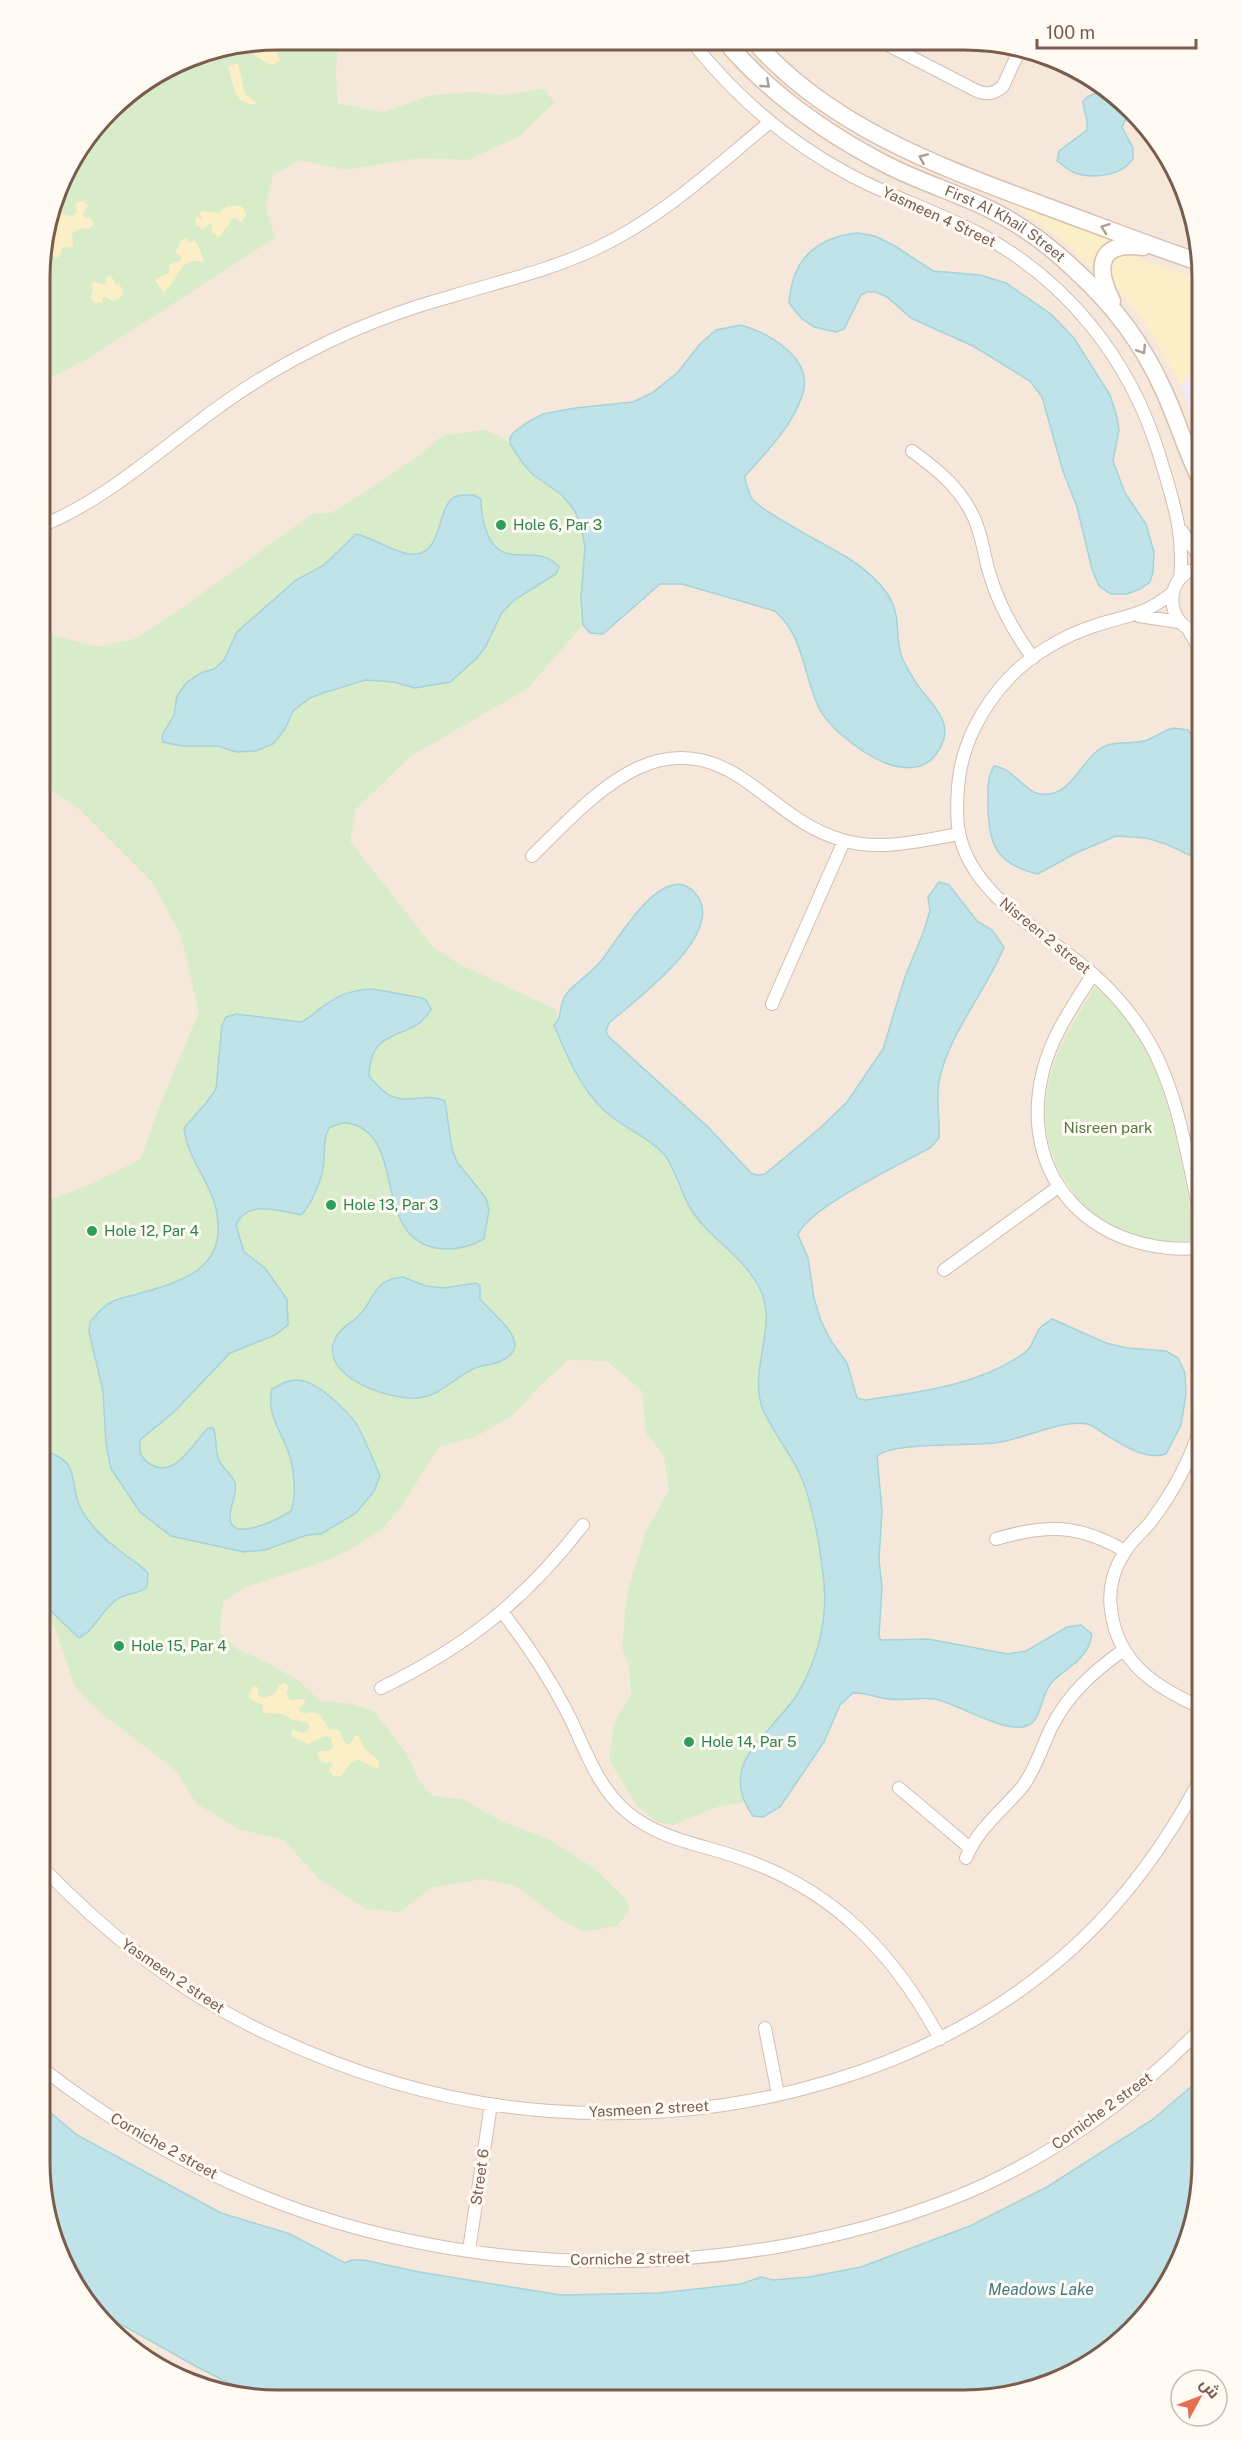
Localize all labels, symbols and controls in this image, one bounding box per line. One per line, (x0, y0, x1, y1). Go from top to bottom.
scale bar (1037, 12, 1196, 50)
text: 100 m (1046, 22, 1095, 43)
one-way arrow (759, 77, 770, 88)
one-way arrow (918, 154, 929, 166)
street label: First Al Khail Street (942, 182, 1069, 265)
street label: Yasmeen 4 Street (880, 183, 999, 250)
one-way arrow (1100, 222, 1111, 235)
one-way arrow (1135, 344, 1146, 355)
place label: Hole 6, Par 3 (513, 516, 602, 533)
marker: Hole 6, Par 3 (494, 518, 508, 532)
street label: Nisreen 2 street (997, 894, 1094, 977)
park label: Nisreen park (1063, 1119, 1153, 1136)
place label: Hole 13, Par 3 (343, 1196, 438, 1213)
marker: Hole 13, Par 3 (324, 1198, 338, 1212)
place label: Hole 12, Par 4 (104, 1222, 199, 1239)
marker: Hole 12, Par 4 (85, 1224, 99, 1238)
place label: Hole 15, Par 4 (131, 1637, 227, 1654)
marker: Hole 15, Par 4 (112, 1639, 126, 1653)
place label: Hole 14, Par 5 (701, 1733, 797, 1750)
marker: Hole 14, Par 5 (682, 1735, 696, 1749)
street label: Yasmeen 2 street (119, 1935, 228, 2016)
street label: Corniche 2 street (1048, 2068, 1155, 2153)
street label: Yasmeen 2 street (588, 2097, 710, 2120)
street label: Corniche 2 street (108, 2109, 221, 2182)
street label: Street 6 (467, 2148, 492, 2206)
street label: Corniche 2 street (570, 2249, 690, 2268)
water label: Meadows Lake (988, 2280, 1094, 2299)
north arrow (1169, 2368, 1229, 2428)
text: ش (1196, 2375, 1224, 2402)

